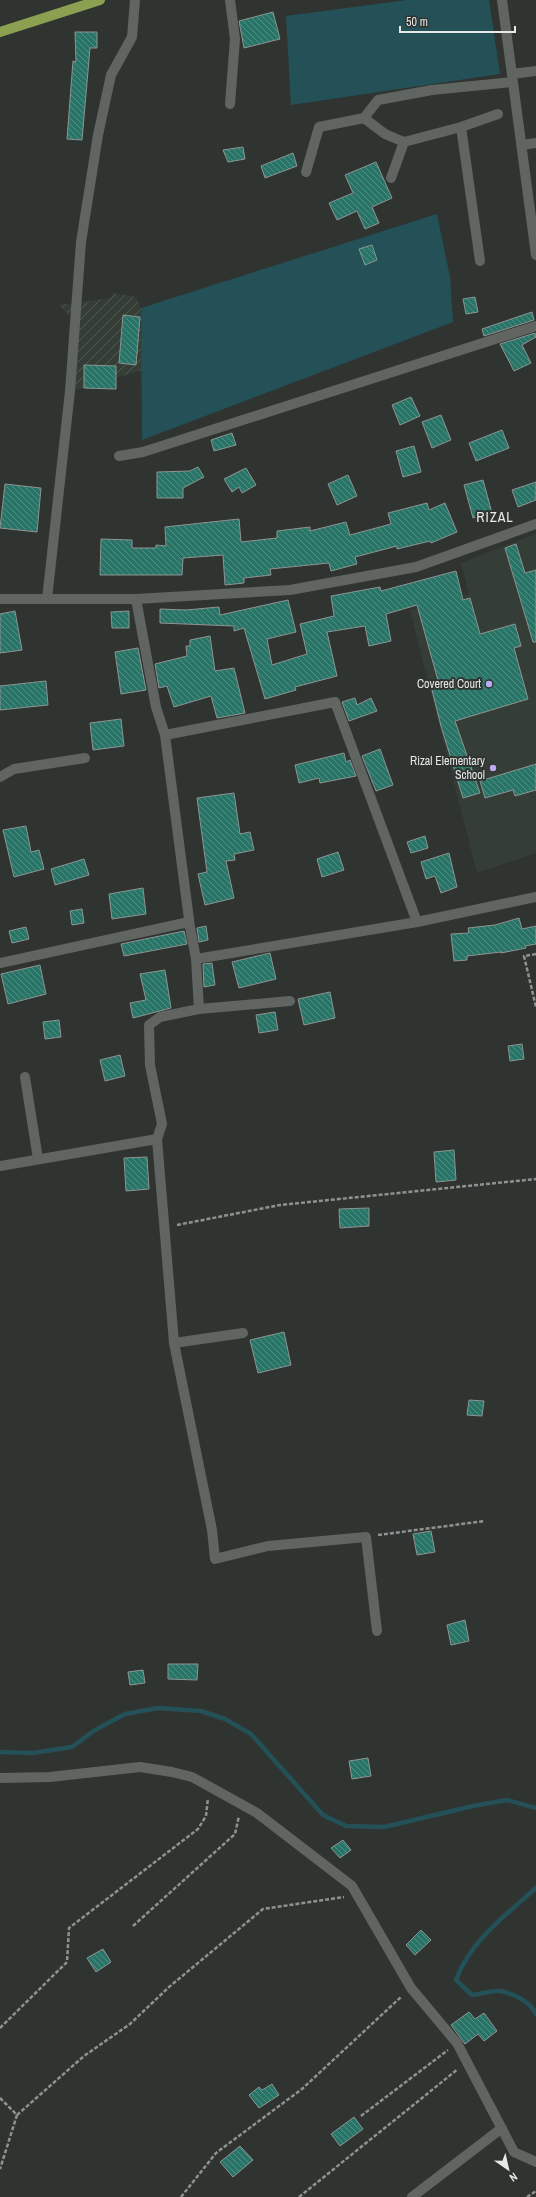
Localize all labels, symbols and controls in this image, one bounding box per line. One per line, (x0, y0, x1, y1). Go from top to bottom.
scale bar (400, 8, 515, 34)
text: 50 m (406, 14, 428, 30)
district label: RIZAL (476, 508, 514, 526)
place label: Covered Court (417, 676, 481, 692)
marker: Covered Court (484, 679, 494, 689)
place label: Rizal Elementary School (410, 753, 485, 783)
marker: Rizal Elementary School (488, 763, 498, 773)
north arrow (488, 2149, 528, 2189)
text: N (507, 2170, 520, 2185)

